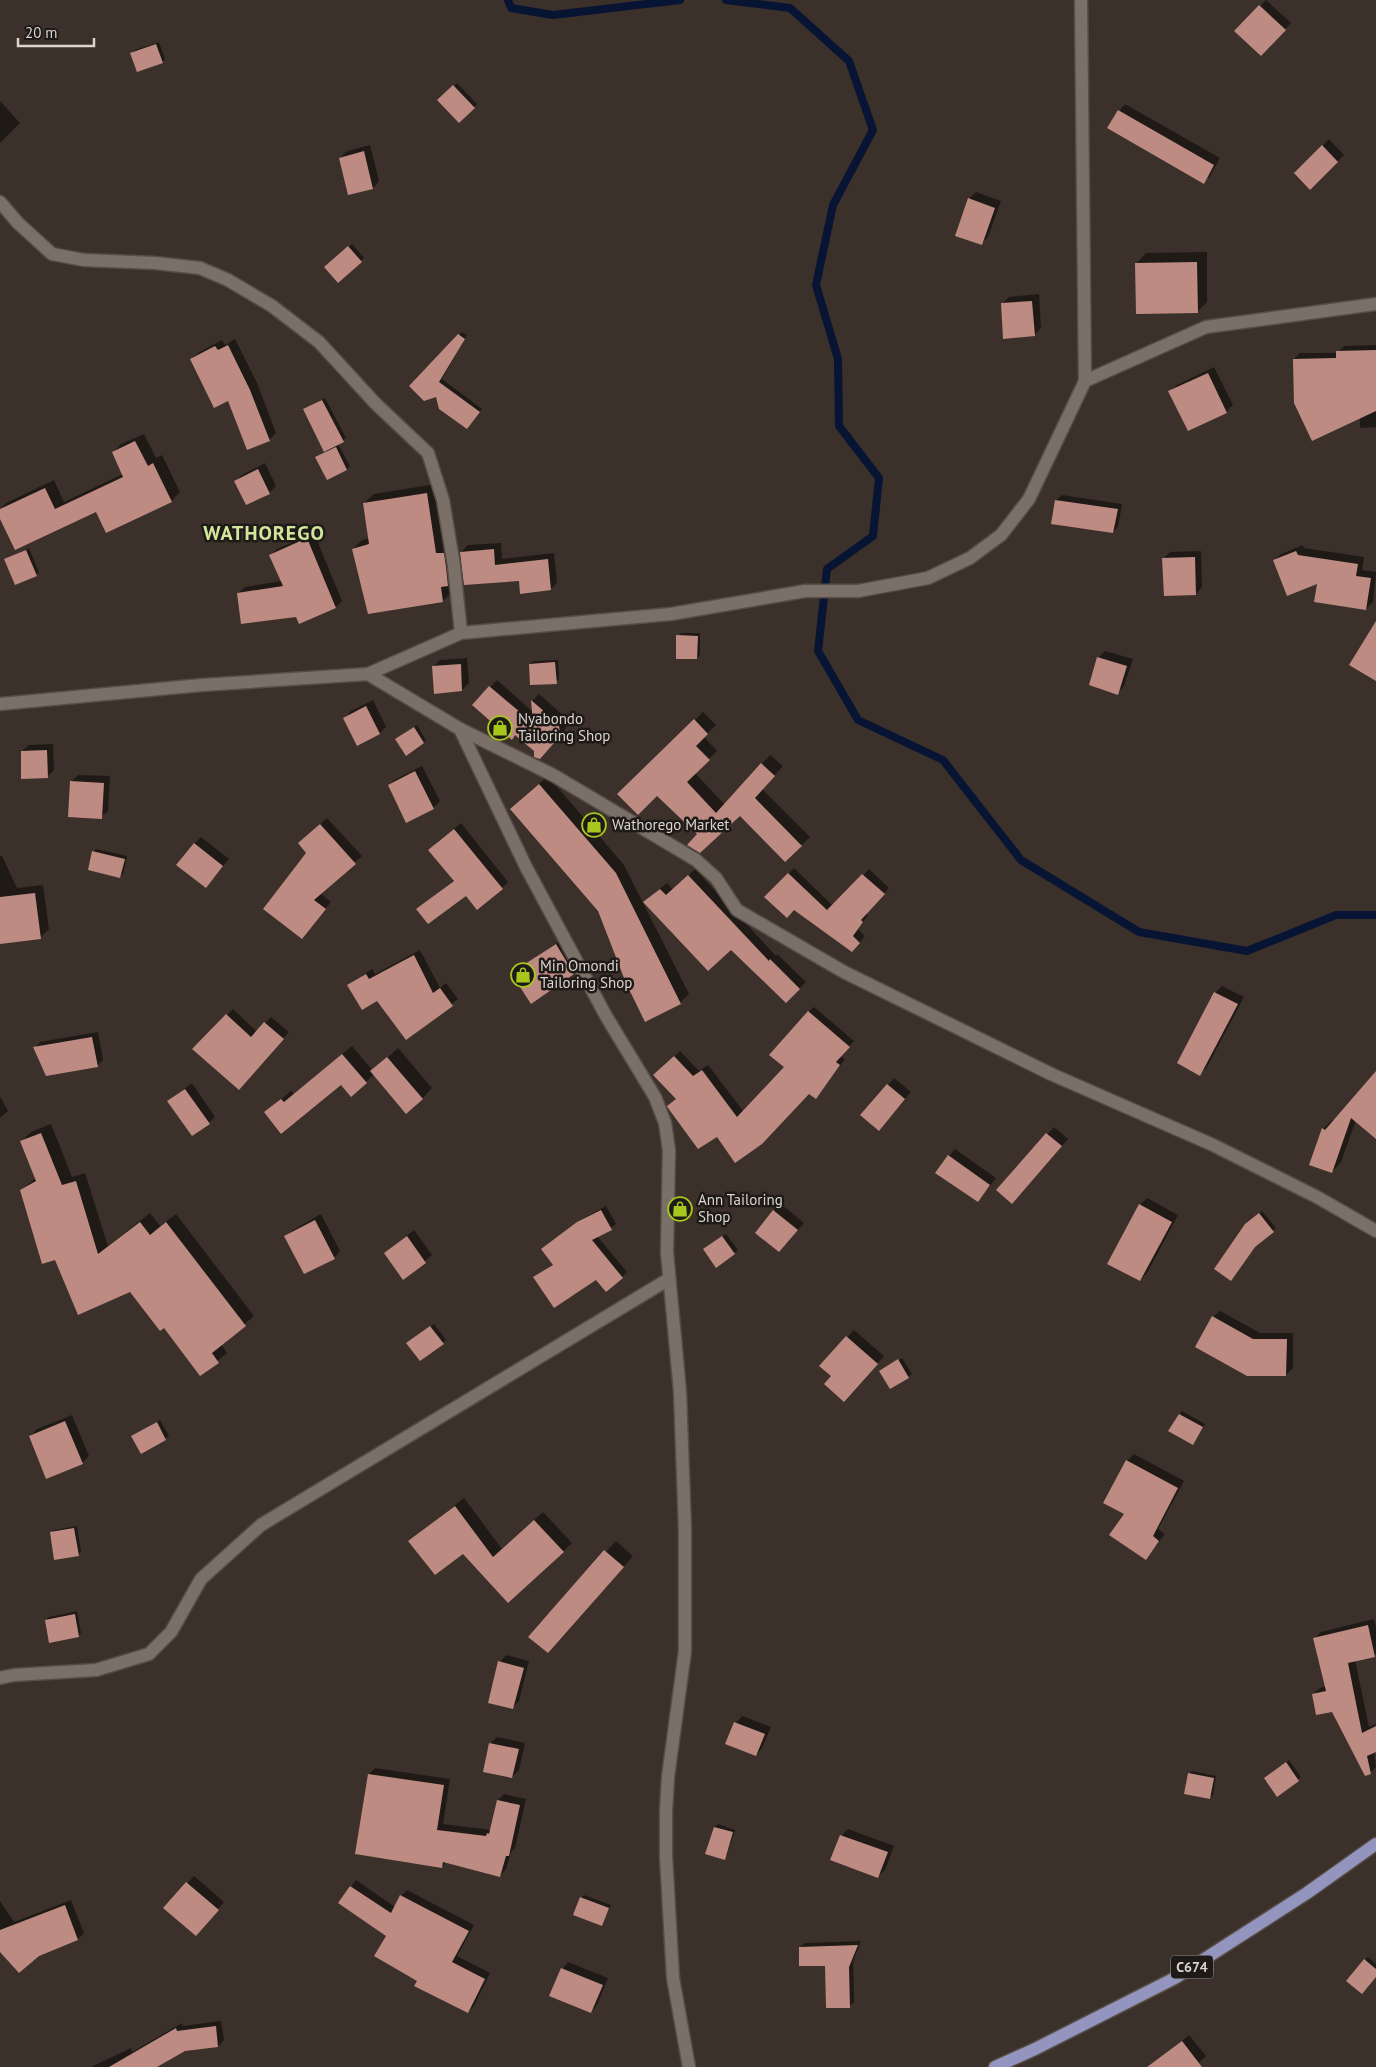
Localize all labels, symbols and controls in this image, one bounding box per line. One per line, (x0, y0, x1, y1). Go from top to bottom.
scale bar (18, 15, 94, 47)
text: 20 m (25, 23, 58, 42)
district label: WATHOREGO (203, 520, 325, 546)
place label: Nyabondo Tailoring Shop (518, 709, 610, 745)
shop icon: Nyabondo Tailoring Shop (487, 715, 513, 741)
shop icon: Wathorego Market (581, 812, 607, 838)
place label: Wathorego Market (612, 815, 729, 834)
place label: Min Omondi Tailoring Shop (540, 956, 632, 992)
shop icon: Min Omondi Tailoring Shop (510, 962, 536, 988)
place label: Ann Tailoring Shop (698, 1190, 783, 1226)
shop icon: Ann Tailoring Shop (667, 1196, 693, 1222)
road number: C674 (1171, 1955, 1213, 1978)

